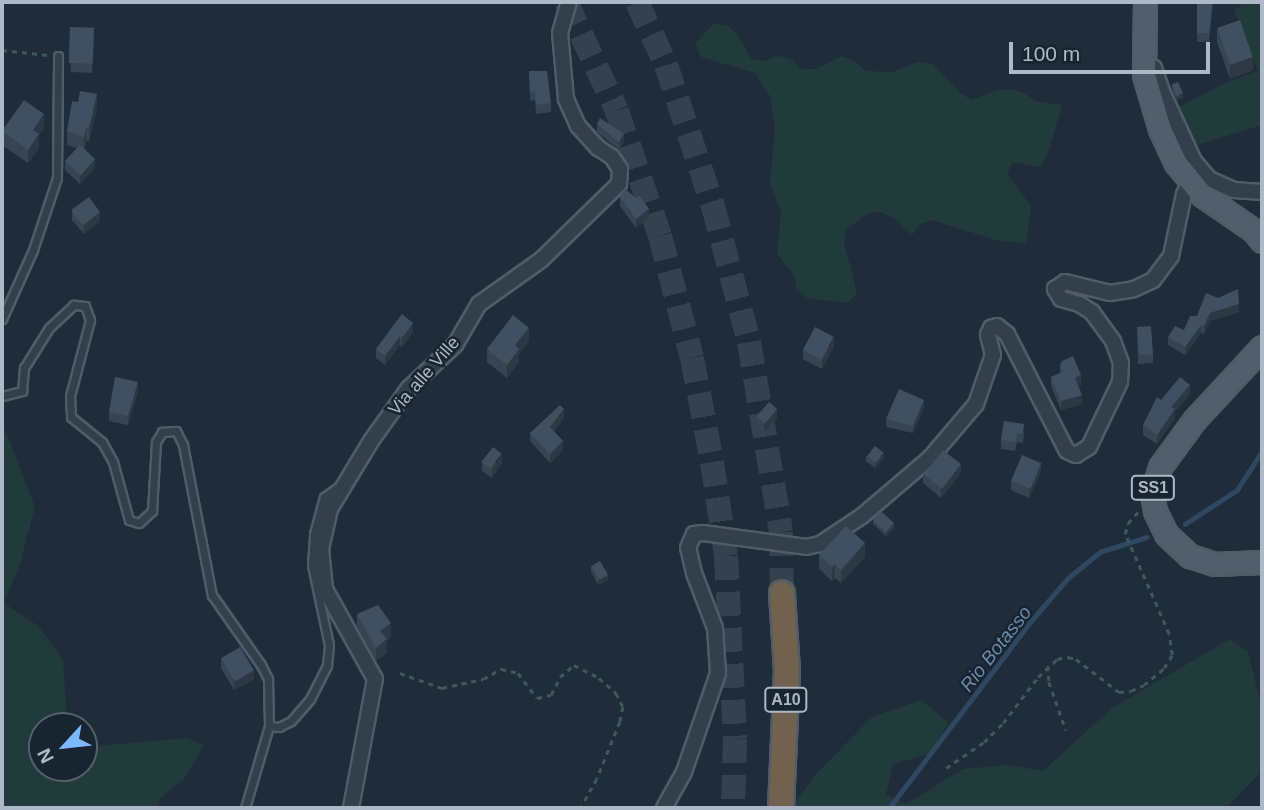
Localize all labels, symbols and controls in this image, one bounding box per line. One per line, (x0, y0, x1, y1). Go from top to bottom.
scale bar (1012, 28, 1213, 72)
text: 100 m (1022, 42, 1080, 65)
street label: Via alle Ville (384, 332, 464, 420)
road number: SS1 (1130, 475, 1176, 500)
water label: Rio Botasso (955, 602, 1037, 696)
road number: A10 (763, 688, 809, 712)
north arrow (28, 712, 98, 782)
text: N (33, 745, 58, 767)

